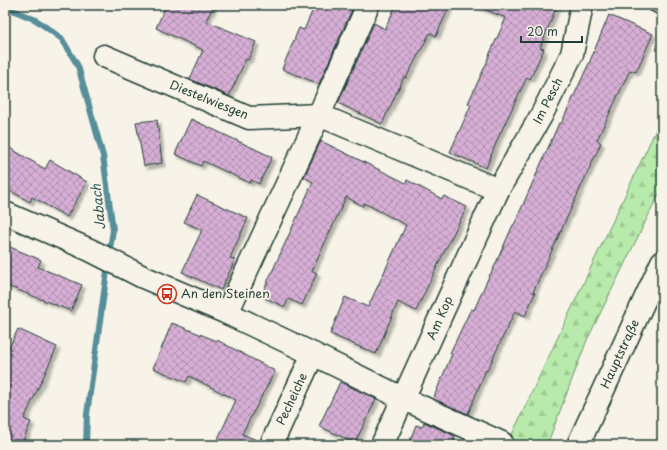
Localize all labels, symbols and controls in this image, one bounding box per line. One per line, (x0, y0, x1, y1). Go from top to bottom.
scale bar (521, 18, 582, 44)
text: 20 m (527, 22, 558, 40)
street label: Im Pesch (528, 74, 566, 127)
street label: Diestelwiesgen (167, 75, 252, 123)
water label: Jabach (86, 183, 109, 231)
bus stop icon: An den Steinen (156, 283, 178, 305)
place label: An den Steinen (181, 284, 270, 302)
street label: Am Kop (422, 293, 457, 342)
street label: Hauptstraße (595, 316, 643, 391)
street label: Pecheiche (271, 369, 311, 428)

